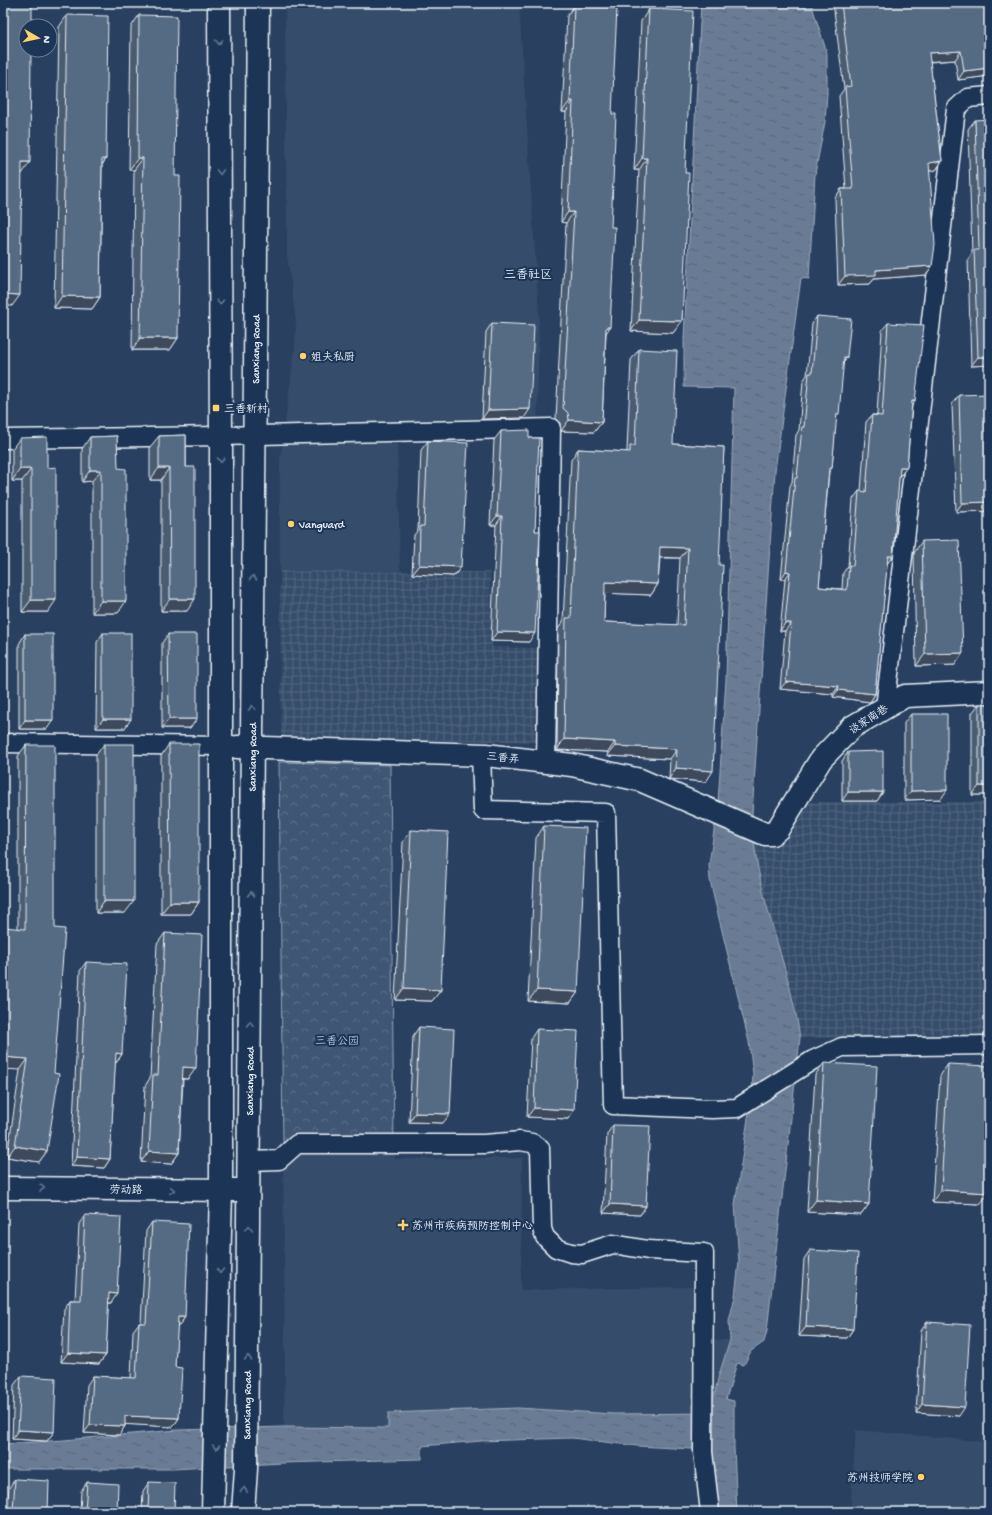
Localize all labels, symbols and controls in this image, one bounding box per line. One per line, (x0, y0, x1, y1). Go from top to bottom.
north arrow (18, 18, 58, 58)
text: N (39, 35, 52, 44)
one-way arrow (215, 39, 223, 45)
one-way arrow (216, 169, 224, 175)
district label: 三香社区 (504, 268, 552, 283)
one-way arrow (216, 299, 224, 305)
street label: Sanxiang Road (251, 313, 263, 384)
marker: 姐夫私厨 (298, 351, 308, 361)
place label: 姐夫私厨 (311, 351, 355, 364)
place label: 三香新村 (224, 402, 268, 416)
marker: 三香新村 (211, 403, 221, 413)
one-way arrow (217, 457, 225, 463)
marker: Vanguard (286, 519, 296, 529)
place label: Vanguard (298, 520, 346, 532)
one-way arrow (249, 575, 257, 581)
street label: 谈家南巷 (846, 702, 891, 738)
one-way arrow (248, 705, 256, 711)
street label: Sanxiang Road (248, 721, 260, 792)
street label: 三香弄 (486, 750, 520, 767)
one-way arrow (247, 891, 255, 897)
one-way arrow (246, 1021, 254, 1027)
park label: 三香公园 (315, 1035, 359, 1048)
street label: Sanxiang Road (245, 1045, 257, 1116)
one-way arrow (39, 1184, 45, 1192)
street label: 劳动路 (109, 1184, 143, 1197)
one-way arrow (169, 1186, 175, 1194)
marker: 苏州市疾病预防控制中心 (397, 1219, 409, 1231)
place label: 苏州市疾病预防控制中心 (412, 1220, 533, 1233)
one-way arrow (245, 1225, 253, 1231)
one-way arrow (215, 1268, 224, 1274)
one-way arrow (243, 1355, 252, 1361)
street label: Sanxiang Road (242, 1369, 255, 1440)
one-way arrow (211, 1444, 220, 1450)
place label: 苏州技师学院 (847, 1471, 913, 1485)
marker: 苏州技师学院 (916, 1472, 926, 1482)
one-way arrow (240, 1487, 249, 1493)

